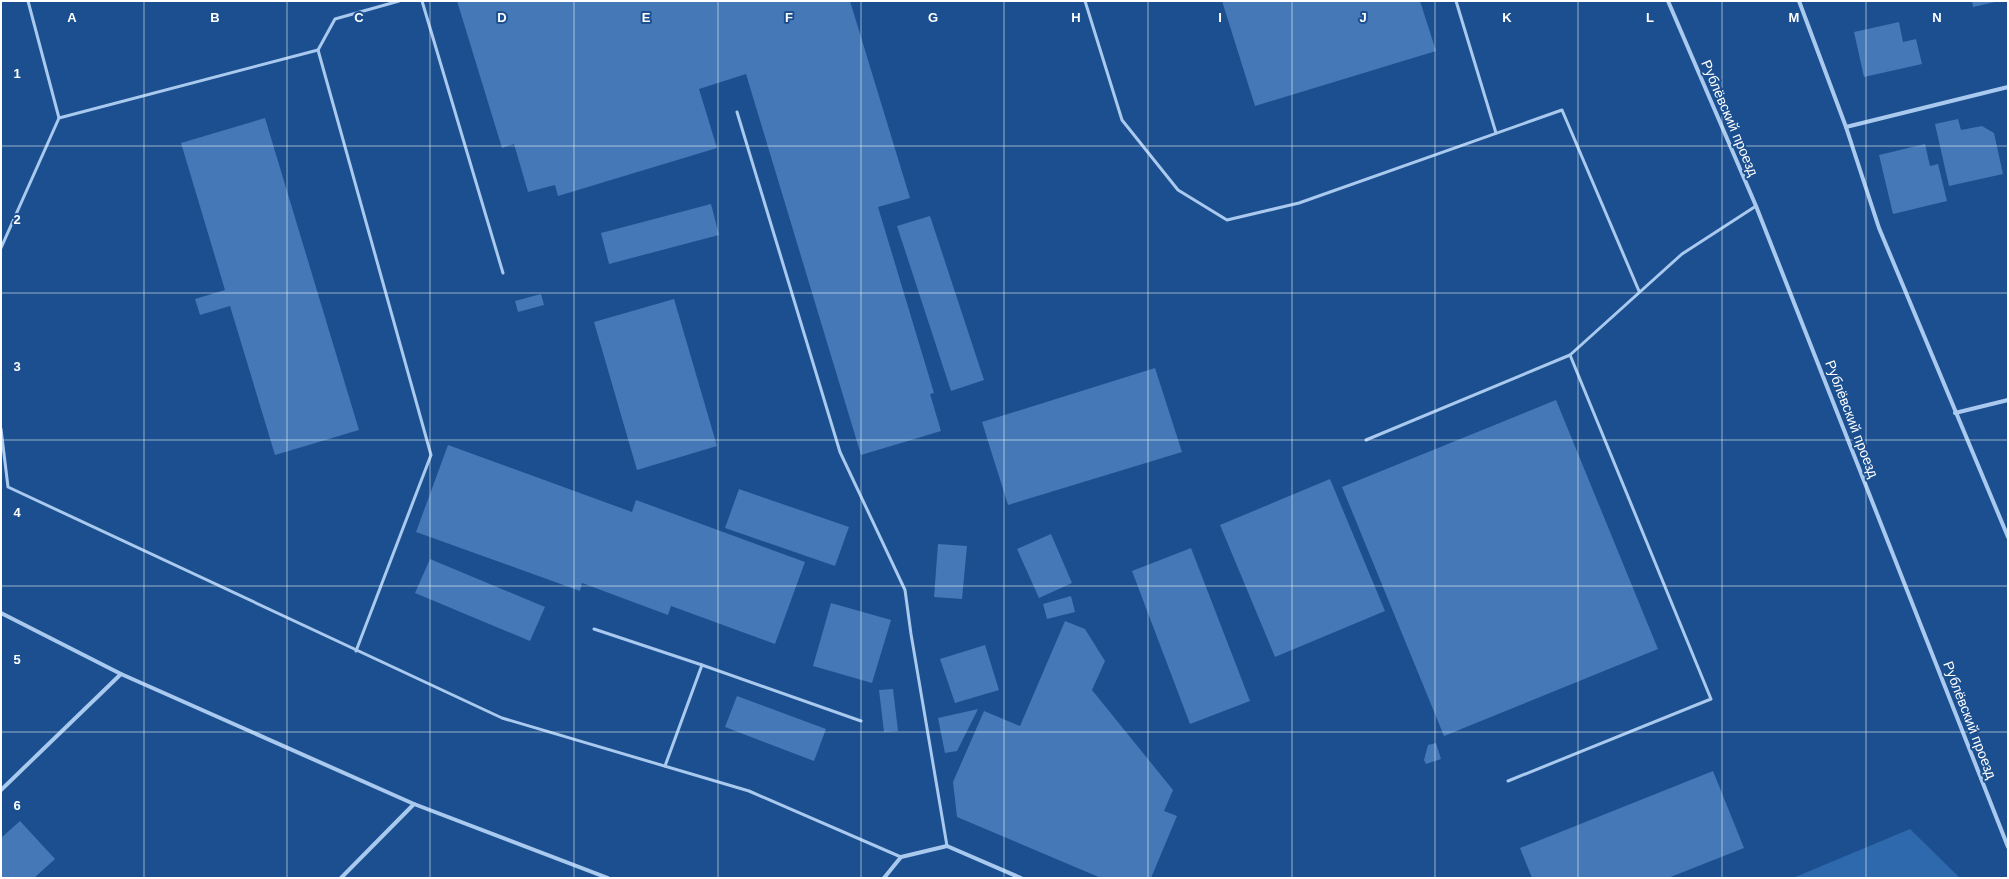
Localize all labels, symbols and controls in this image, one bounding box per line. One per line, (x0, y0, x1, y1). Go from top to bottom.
text: A (67, 10, 77, 25)
text: B (210, 10, 220, 25)
text: C (354, 10, 364, 25)
text: D (497, 10, 507, 25)
text: E (642, 10, 651, 25)
text: F (785, 10, 793, 25)
text: G (928, 10, 938, 25)
text: H (1071, 10, 1081, 25)
text: I (1218, 10, 1222, 25)
text: J (1359, 10, 1367, 25)
text: K (1502, 10, 1512, 25)
text: L (1646, 10, 1654, 25)
text: M (1789, 10, 1799, 25)
text: N (1932, 10, 1942, 25)
street label: Рублёвский проезд (1698, 57, 1762, 179)
text: 1 (13, 66, 21, 81)
text: 2 (13, 212, 21, 227)
street label: Рублёвский проезд (1822, 358, 1882, 480)
text: 3 (13, 359, 21, 374)
text: 4 (13, 505, 21, 520)
text: 5 (13, 652, 21, 667)
street label: Рублёвский проезд (1940, 659, 2000, 781)
text: 6 (13, 798, 21, 813)

